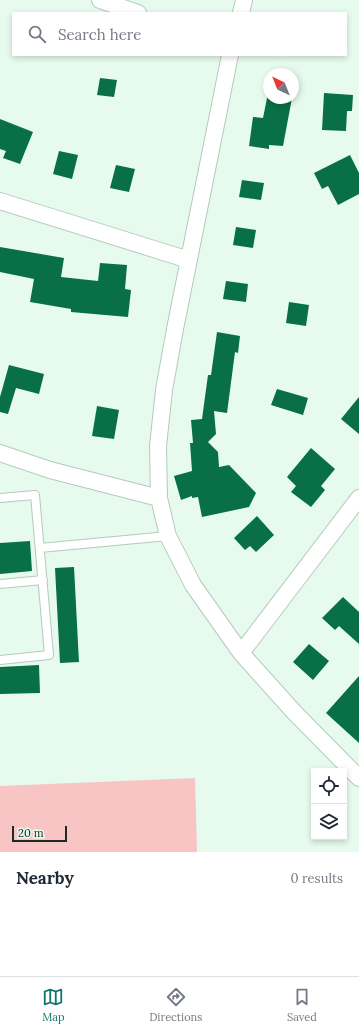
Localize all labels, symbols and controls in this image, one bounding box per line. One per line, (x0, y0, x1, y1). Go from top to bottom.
search box (12, 12, 347, 56)
icon: search (26, 23, 48, 45)
text: Search here (58, 25, 141, 44)
north arrow (263, 68, 299, 104)
map controls (311, 768, 347, 840)
button: locate (311, 768, 347, 804)
button: layers (311, 804, 347, 840)
scale bar (12, 824, 67, 843)
text: 20 m (18, 826, 43, 840)
text: Nearby (16, 867, 74, 889)
text: 0 results (291, 870, 343, 887)
tab: Map (42, 986, 65, 1024)
tab: Directions (149, 986, 202, 1024)
tab: Saved (287, 986, 317, 1024)

